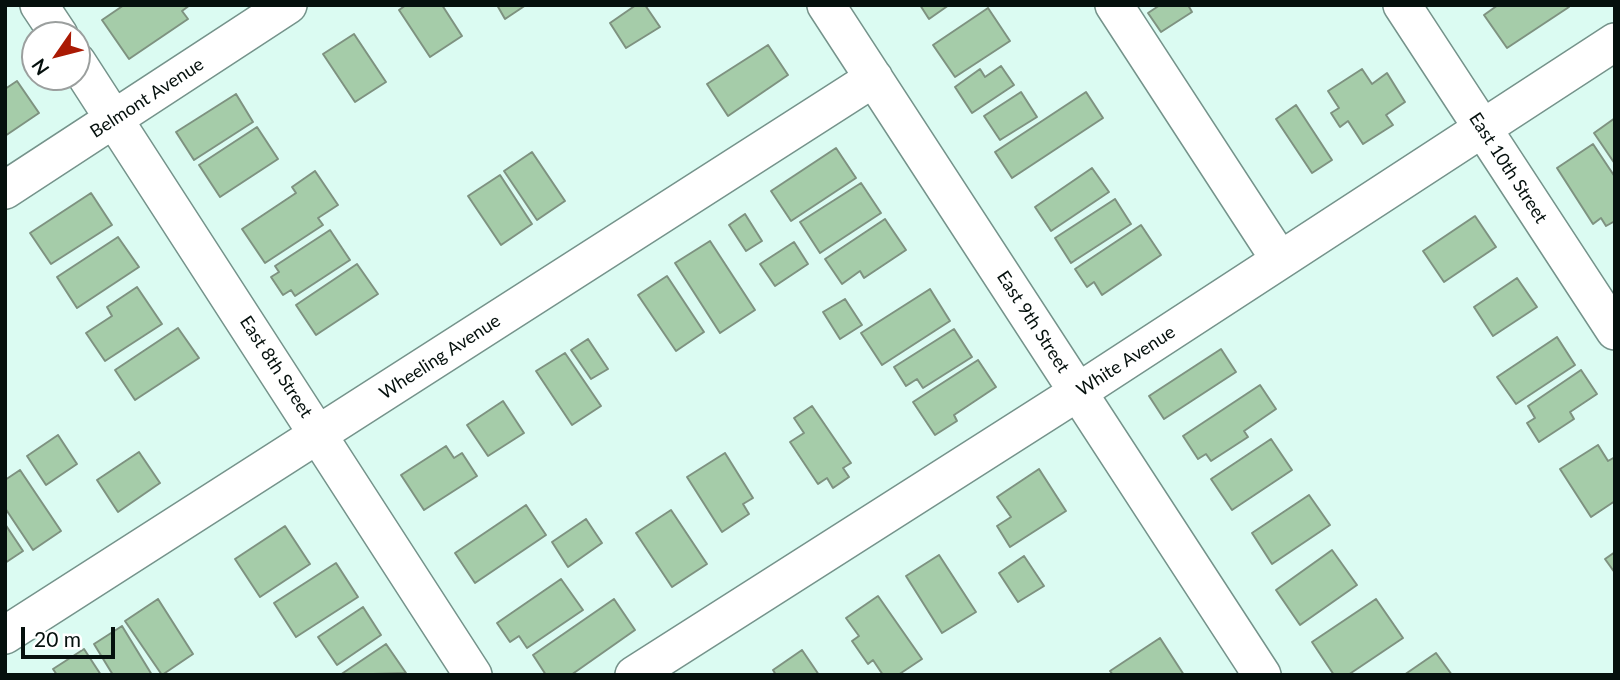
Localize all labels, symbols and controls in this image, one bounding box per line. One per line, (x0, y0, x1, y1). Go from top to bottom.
north arrow (21, 21, 91, 91)
street label: Belmont Avenue (86, 53, 208, 143)
text: N (26, 55, 54, 80)
street label: East 10th Street (1464, 109, 1552, 227)
street label: East 9th Street (992, 267, 1074, 377)
street label: Wheeling Avenue (376, 310, 504, 404)
street label: East 8th Street (235, 312, 317, 422)
street label: White Avenue (1073, 321, 1179, 401)
scale bar (24, 614, 119, 658)
text: 20 m (34, 626, 81, 651)

